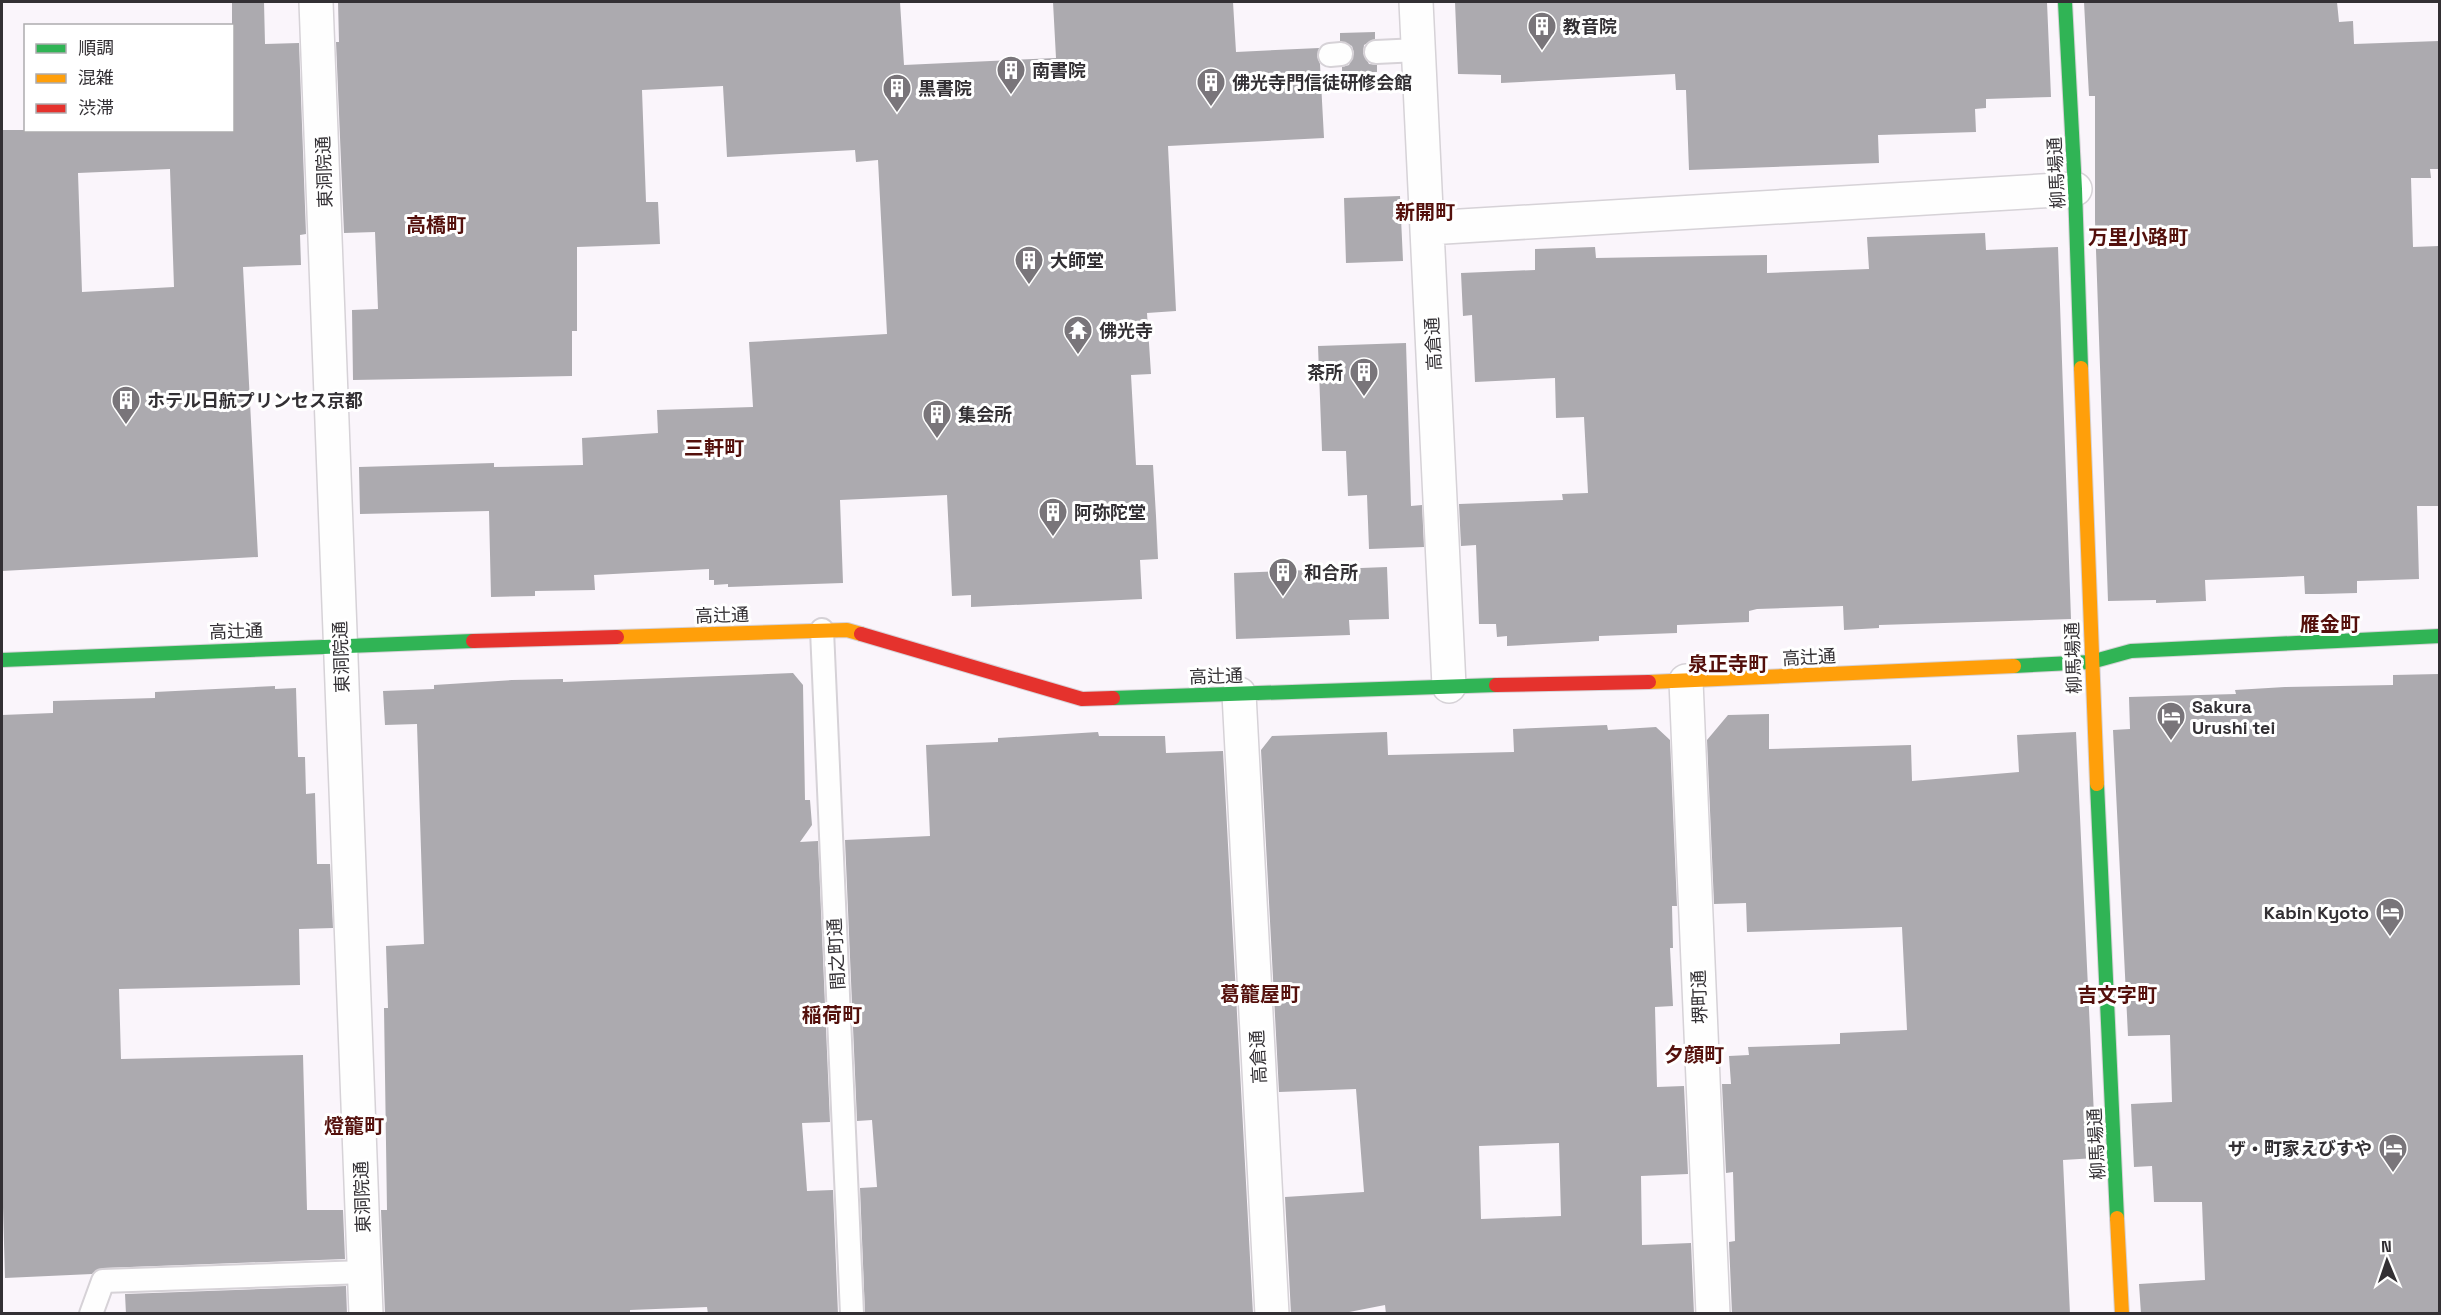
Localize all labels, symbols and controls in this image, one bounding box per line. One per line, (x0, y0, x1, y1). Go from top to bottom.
building icon: 教音院 (1526, 10, 1558, 52)
place label: 教音院 (1563, 15, 1617, 38)
legend (24, 24, 234, 132)
text: 順調 (78, 36, 114, 59)
building icon: 南書院 (995, 54, 1027, 96)
place label: 南書院 (1032, 59, 1086, 82)
text: 混雑 (78, 66, 114, 89)
building icon: 佛光寺門信徒研修会館 (1195, 66, 1227, 108)
place label: 佛光寺門信徒研修会館 (1232, 71, 1412, 94)
building icon: 黒書院 (881, 72, 913, 114)
place label: 黒書院 (918, 77, 972, 100)
text: 渋滞 (78, 96, 114, 119)
street label: 東洞院通 (311, 136, 337, 208)
street label: 柳馬場通 (2043, 136, 2069, 210)
district label: 新開町 (1395, 199, 1455, 225)
district label: 高橋町 (406, 212, 466, 238)
district label: 万里小路町 (2088, 224, 2188, 250)
building icon: 大師堂 (1013, 244, 1045, 286)
place label: 大師堂 (1050, 249, 1104, 272)
temple icon: 佛光寺 (1062, 314, 1094, 356)
street label: 高倉通 (1420, 316, 1446, 372)
place label: 佛光寺 (1099, 319, 1153, 342)
building icon: 茶所 (1348, 356, 1380, 398)
place label: 茶所 (1307, 361, 1343, 384)
building icon: ホテル日航プリンセス京都 (110, 384, 142, 426)
place label: ホテル日航プリンセス京都 (147, 389, 363, 412)
building icon: 集会所 (921, 398, 953, 440)
place label: 集会所 (958, 403, 1012, 426)
district label: 三軒町 (684, 435, 744, 461)
building icon: 阿弥陀堂 (1037, 496, 1069, 538)
place label: 阿弥陀堂 (1074, 501, 1146, 524)
building icon: 和合所 (1267, 556, 1299, 598)
place label: 和合所 (1304, 561, 1358, 584)
street label: 高辻通 (695, 603, 749, 627)
district label: 雁金町 (2300, 611, 2360, 637)
street label: 高辻通 (209, 619, 263, 643)
street label: 東洞院通 (328, 621, 354, 693)
street label: 柳馬場通 (2060, 622, 2086, 694)
street label: 高辻通 (1781, 644, 1837, 670)
district label: 泉正寺町 (1688, 651, 1768, 677)
street label: 高辻通 (1189, 664, 1243, 688)
place label: Sakura Urushi tei (2192, 695, 2275, 739)
hotel icon: Sakura Urushi tei (2155, 700, 2187, 742)
hotel icon: Kabin Kyoto (2374, 896, 2406, 938)
place label: Kabin Kyoto (2264, 901, 2369, 924)
street label: 間之町通 (823, 917, 849, 991)
street label: 堺町通 (1687, 970, 1711, 1024)
district label: 葛籠屋町 (1220, 981, 1300, 1007)
district label: 吉文字町 (2077, 982, 2157, 1008)
district label: 稲荷町 (802, 1002, 862, 1028)
street label: 高倉通 (1245, 1029, 1271, 1085)
district label: 夕顔町 (1664, 1042, 1724, 1068)
street label: 柳馬場通 (2083, 1107, 2109, 1181)
district label: 燈籠町 (324, 1113, 384, 1139)
hotel icon: ザ・町家えびすや (2377, 1132, 2409, 1174)
place label: ザ・町家えびすや (2228, 1137, 2372, 1160)
street label: 東洞院通 (349, 1161, 375, 1233)
north arrow (2357, 1231, 2417, 1291)
text: N (2381, 1236, 2392, 1257)

